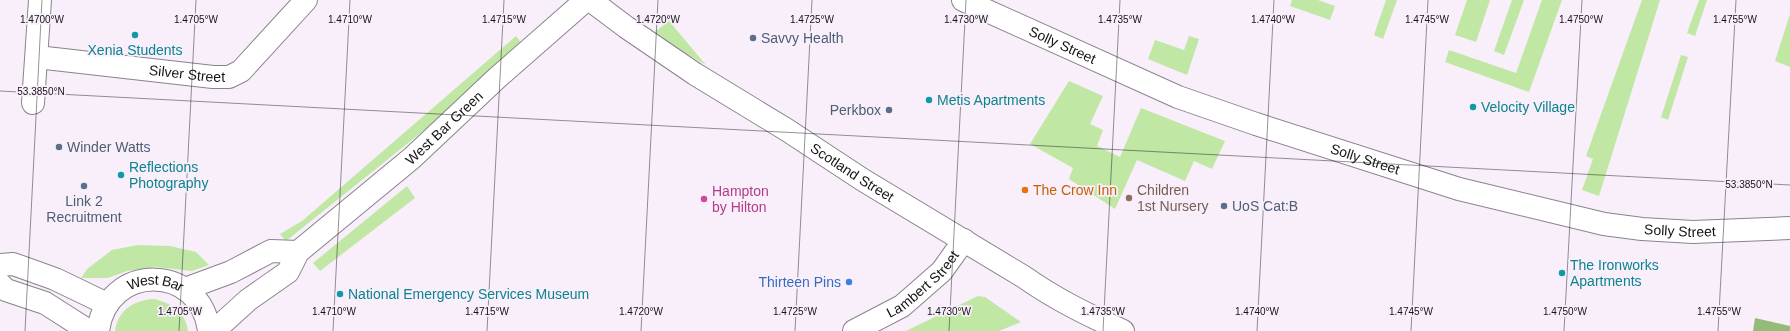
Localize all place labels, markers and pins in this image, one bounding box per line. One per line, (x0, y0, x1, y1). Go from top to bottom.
marker: Xenia Students (130, 30, 140, 40)
place label: Savvy Health (761, 30, 843, 46)
marker: Savvy Health (748, 33, 758, 43)
place label: Xenia Students (88, 42, 182, 58)
place label: Metis Apartments (937, 92, 1045, 108)
marker: Metis Apartments (924, 95, 934, 105)
place label: Velocity Village (1481, 99, 1575, 115)
place label: Perkbox (830, 102, 881, 118)
marker: Velocity Village (1468, 102, 1478, 112)
marker: Perkbox (884, 105, 894, 115)
place label: Winder Watts (67, 139, 151, 155)
marker: Winder Watts (54, 142, 64, 152)
place label: Reflections Photography (129, 159, 208, 191)
marker: Reflections Photography (116, 170, 126, 180)
marker: Link 2 Recruitment (79, 181, 89, 191)
place label: The Crow Inn (1033, 182, 1117, 198)
place label: Children 1st Nursery (1137, 182, 1209, 214)
place label: Hampton by Hilton (712, 183, 769, 215)
marker: The Crow Inn (1020, 185, 1030, 195)
place label: Link 2 Recruitment (46, 193, 122, 225)
marker: Children 1st Nursery (1124, 193, 1134, 203)
marker: Hampton by Hilton (699, 194, 709, 204)
place label: UoS Cat:B (1232, 198, 1298, 214)
marker: UoS Cat:B (1219, 201, 1229, 211)
place label: The Ironworks Apartments (1570, 257, 1659, 289)
marker: The Ironworks Apartments (1557, 268, 1567, 278)
place label: Thirteen Pins (759, 274, 841, 290)
marker: Thirteen Pins (844, 277, 854, 287)
place label: National Emergency Services Museum (348, 286, 589, 302)
marker: National Emergency Services Museum (335, 289, 345, 299)

